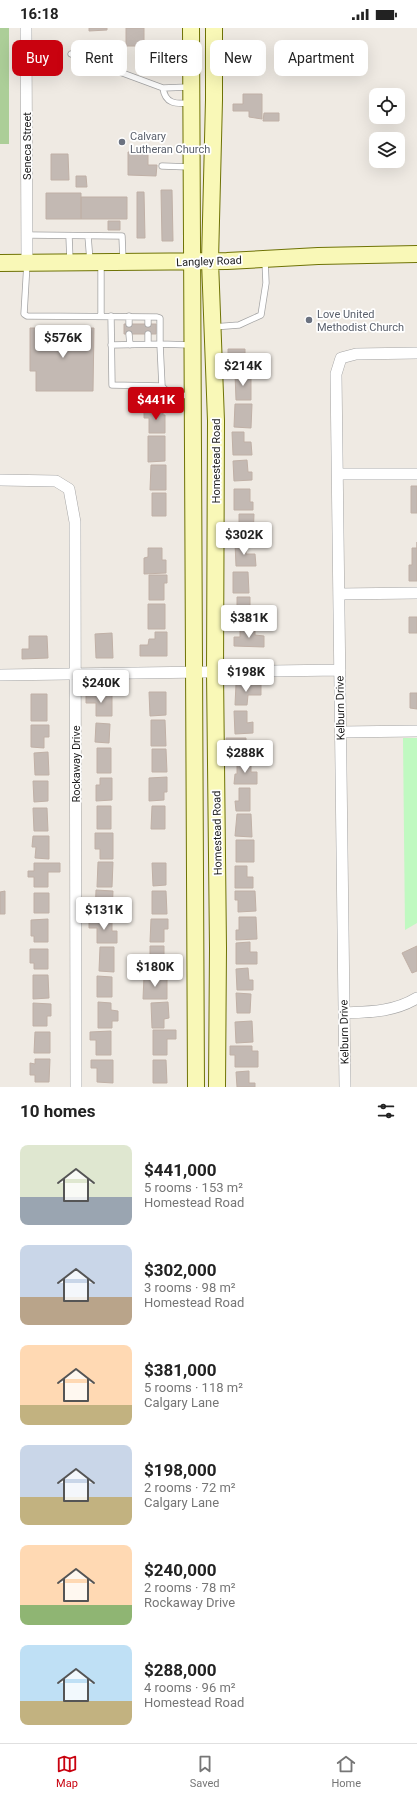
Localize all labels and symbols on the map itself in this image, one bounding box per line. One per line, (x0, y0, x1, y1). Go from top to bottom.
street label: Seneca Street (21, 112, 34, 180)
place label: Calvary Lutheran Church (130, 130, 210, 156)
marker: Calvary Lutheran Church (117, 137, 127, 147)
street label: Langley Road (176, 254, 242, 269)
place label: Love United Methodist Church (317, 308, 404, 334)
marker: Love United Methodist Church (304, 315, 314, 325)
pin: $576K (35, 325, 91, 359)
pin: $214K (215, 353, 271, 387)
pin: $441K (128, 387, 184, 421)
street label: Homestead Road (210, 419, 223, 503)
pin: $302K (216, 522, 272, 556)
pin: $381K (221, 605, 277, 639)
pin: $198K (218, 659, 274, 693)
pin: $240K (73, 670, 129, 704)
street label: Kelburn Drive (333, 675, 348, 740)
street label: Rockaway Drive (70, 725, 83, 803)
pin: $288K (217, 740, 273, 774)
street label: Homestead Road (210, 790, 225, 876)
pin: $131K (76, 897, 132, 931)
pin: $180K (127, 954, 183, 988)
street label: Kelburn Drive (337, 999, 352, 1064)

